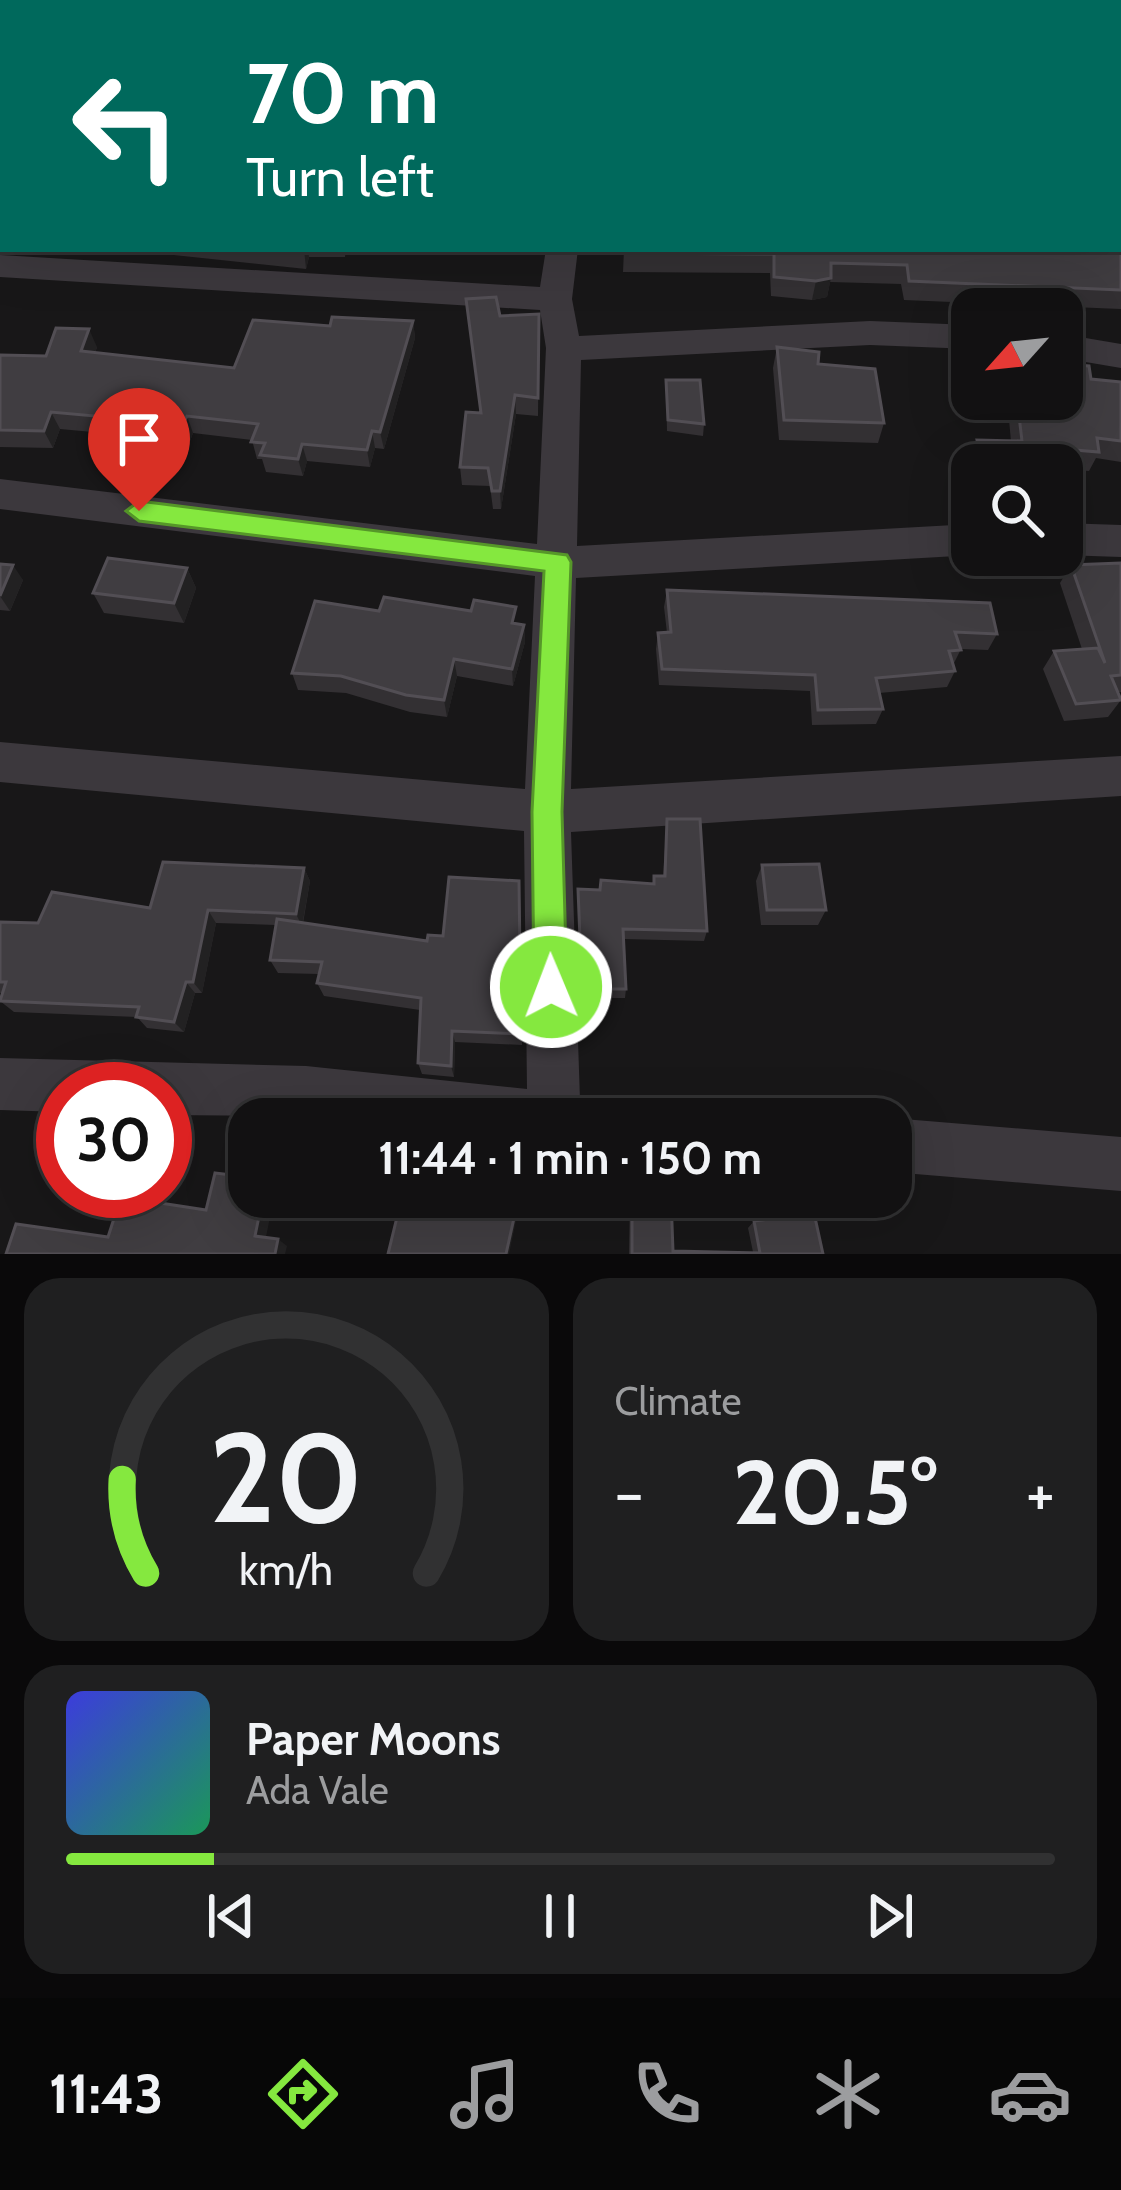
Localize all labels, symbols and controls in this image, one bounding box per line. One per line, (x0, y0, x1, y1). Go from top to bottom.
text: 70 m (246, 42, 439, 144)
icon: left (48, 48, 204, 204)
text: Turn left (246, 144, 434, 210)
north arrow (951, 288, 1083, 420)
map controls (951, 288, 1083, 576)
pin (88, 388, 190, 511)
icon: arrive (106, 406, 172, 472)
button: search (951, 444, 1083, 576)
position arrow (488, 924, 614, 1050)
speed limit sign: 30 (36, 1062, 192, 1218)
text: 11:44 · 1 min · 150 m (378, 1131, 762, 1185)
text: Climate (615, 1377, 741, 1425)
text: 20 (209, 1402, 363, 1553)
text: 20.5° (733, 1437, 937, 1547)
text: − (615, 1452, 644, 1533)
text: + (1026, 1452, 1055, 1533)
text: km/h (239, 1543, 333, 1595)
text: Paper Moons (246, 1712, 501, 1766)
text: Ada Vale (246, 1766, 389, 1814)
icon: previous (198, 1883, 264, 1949)
icon: pause (527, 1883, 593, 1949)
icon: next (857, 1883, 923, 1949)
icon: directions (261, 2052, 345, 2136)
icon: music (443, 2052, 527, 2136)
icon: phone (625, 2052, 709, 2136)
icon: climate (806, 2052, 890, 2136)
icon: car (988, 2052, 1072, 2136)
text: 11:43 (49, 2061, 163, 2127)

